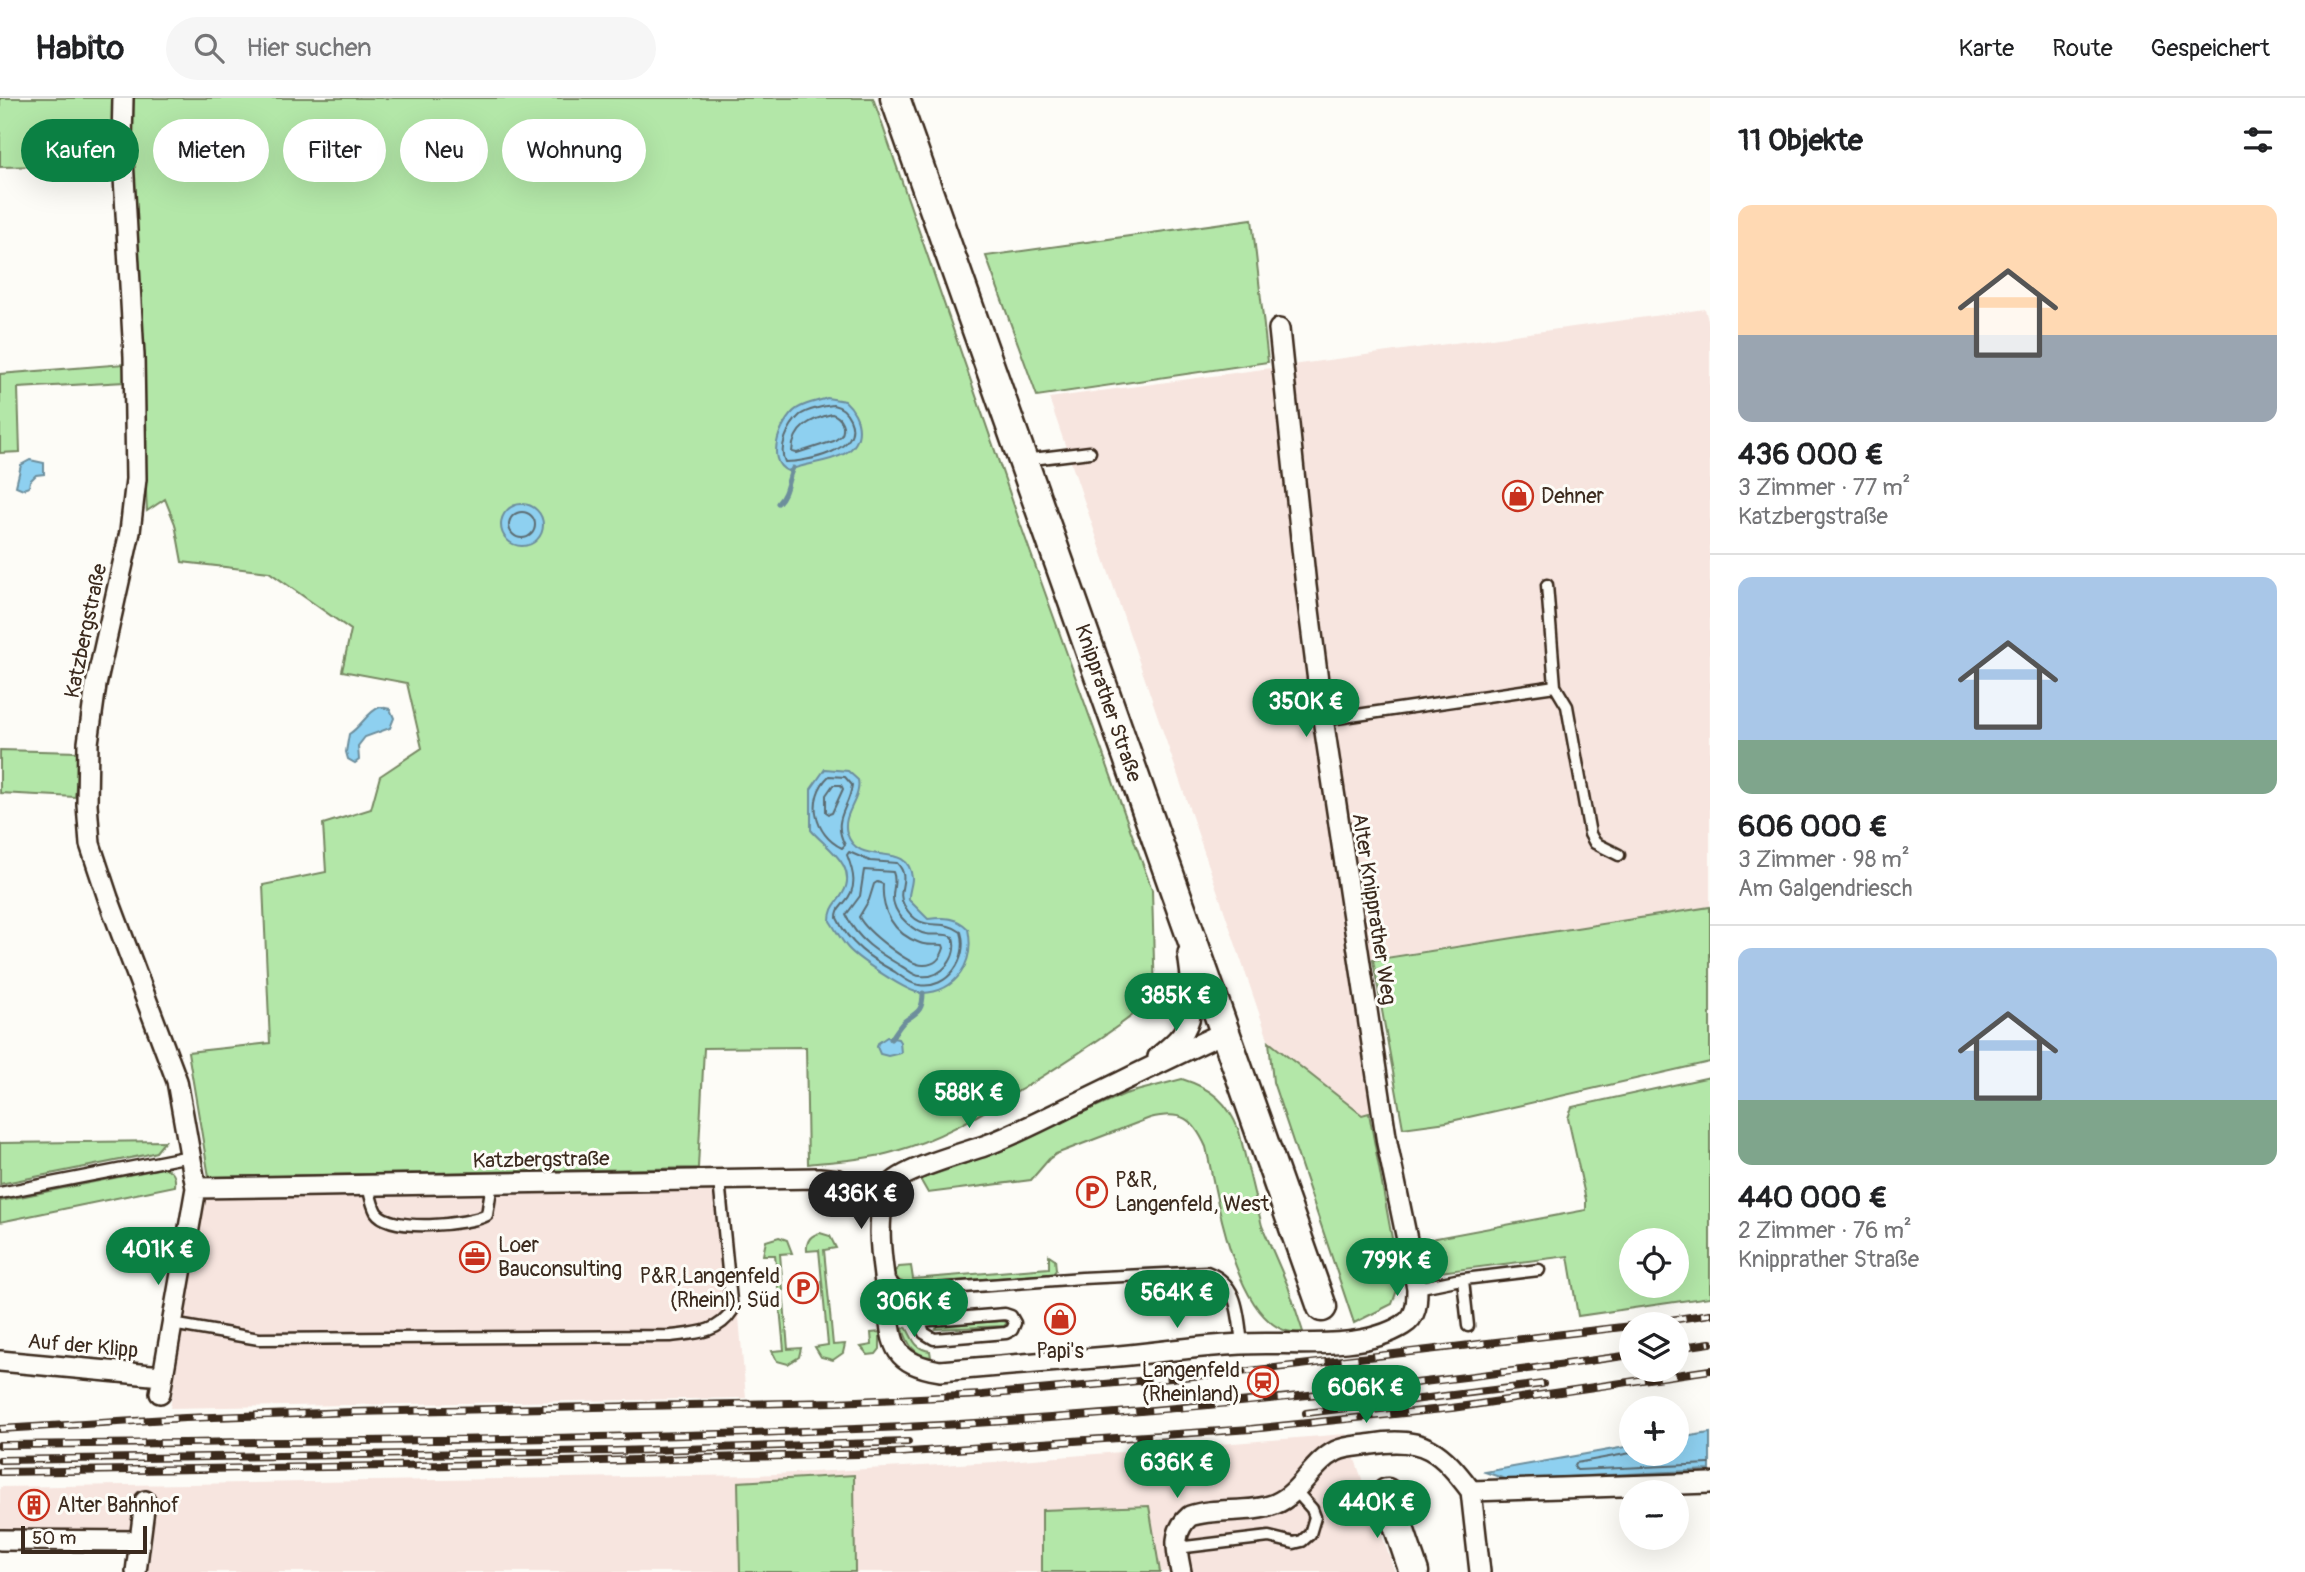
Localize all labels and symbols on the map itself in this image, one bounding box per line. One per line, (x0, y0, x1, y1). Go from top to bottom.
shop icon: Dehner (1501, 479, 1535, 513)
place label: Dehner (1541, 483, 1605, 510)
street label: Katzbergstraße (59, 561, 114, 701)
street label: Knipprather Straße (1068, 620, 1148, 786)
pin: 350K € (1249, 680, 1363, 739)
street label: Alter Knipprather Weg (1346, 811, 1402, 1007)
pin: 385K € (1119, 974, 1233, 1033)
pin: 588K € (912, 1070, 1026, 1130)
street label: Katzbergstraße (472, 1145, 610, 1175)
place label: P&R, Langenfeld, West (1115, 1167, 1270, 1218)
pin: 436K € (804, 1172, 918, 1231)
parking icon: P&R, Langenfeld, West (1075, 1175, 1109, 1209)
pin: 401K € (101, 1228, 215, 1287)
place label: Loer Bauconsulting (498, 1232, 622, 1283)
pin: 799K € (1340, 1238, 1454, 1298)
office icon: Loer Bauconsulting (458, 1240, 492, 1274)
place label: P&R,Langenfeld (Rheinl), Süd (640, 1263, 780, 1314)
pin: 564K € (1120, 1270, 1234, 1330)
parking icon: P&R,Langenfeld (Rheinl), Süd (786, 1271, 820, 1305)
pin: 306K € (857, 1280, 971, 1339)
shop icon: Papi's (1043, 1302, 1077, 1336)
street label: Auf der Klipp (27, 1328, 139, 1364)
place label: Papi's (1036, 1338, 1084, 1365)
place label: Langenfeld (Rheinland) (1142, 1357, 1240, 1408)
station icon: Langenfeld (Rheinland) (1246, 1365, 1280, 1399)
pin: 606K € (1309, 1366, 1423, 1425)
pin: 636K € (1120, 1440, 1234, 1500)
pin: 440K € (1320, 1480, 1434, 1540)
building icon: Alter Bahnhof (17, 1488, 51, 1522)
place label: Alter Bahnhof (57, 1492, 180, 1519)
scale bar (21, 1523, 147, 1555)

